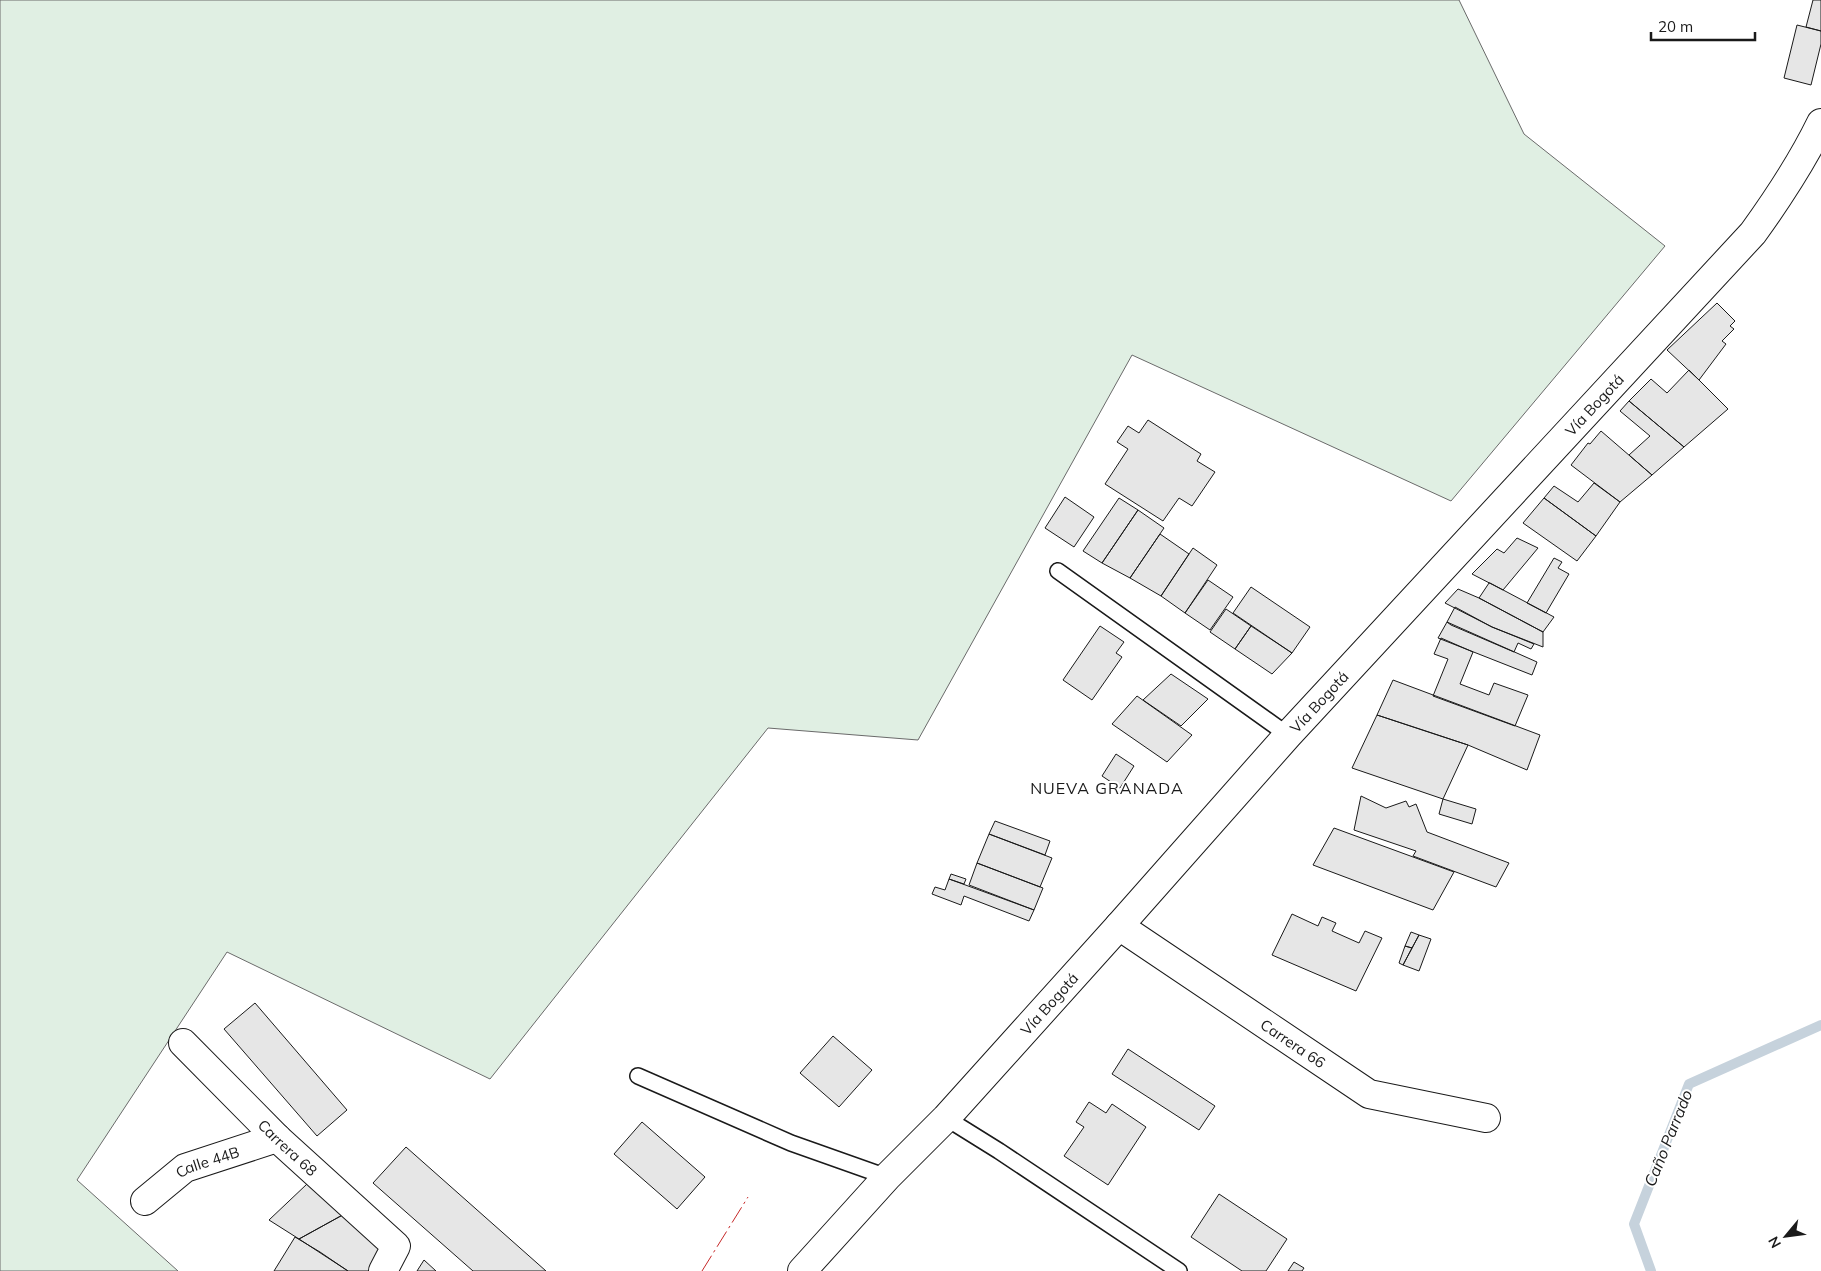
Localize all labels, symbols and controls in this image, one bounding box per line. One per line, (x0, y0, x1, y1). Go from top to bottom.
scale bar (1651, 10, 1755, 42)
text: 20 m (1658, 17, 1693, 36)
street label: Vía Bogotá (1561, 370, 1627, 440)
street label: Vía Bogotá (1285, 667, 1352, 737)
district label: NUEVA GRANADA (1030, 778, 1184, 798)
street label: Vía Bogotá (1016, 969, 1082, 1039)
street label: Carrera 66 (1257, 1015, 1329, 1072)
water label: Caño Parrado (1640, 1087, 1696, 1189)
street label: Carrera 68 (254, 1115, 322, 1180)
street label: Calle 44B (171, 1141, 242, 1182)
north arrow (1761, 1211, 1811, 1261)
text: N (1764, 1233, 1785, 1251)

